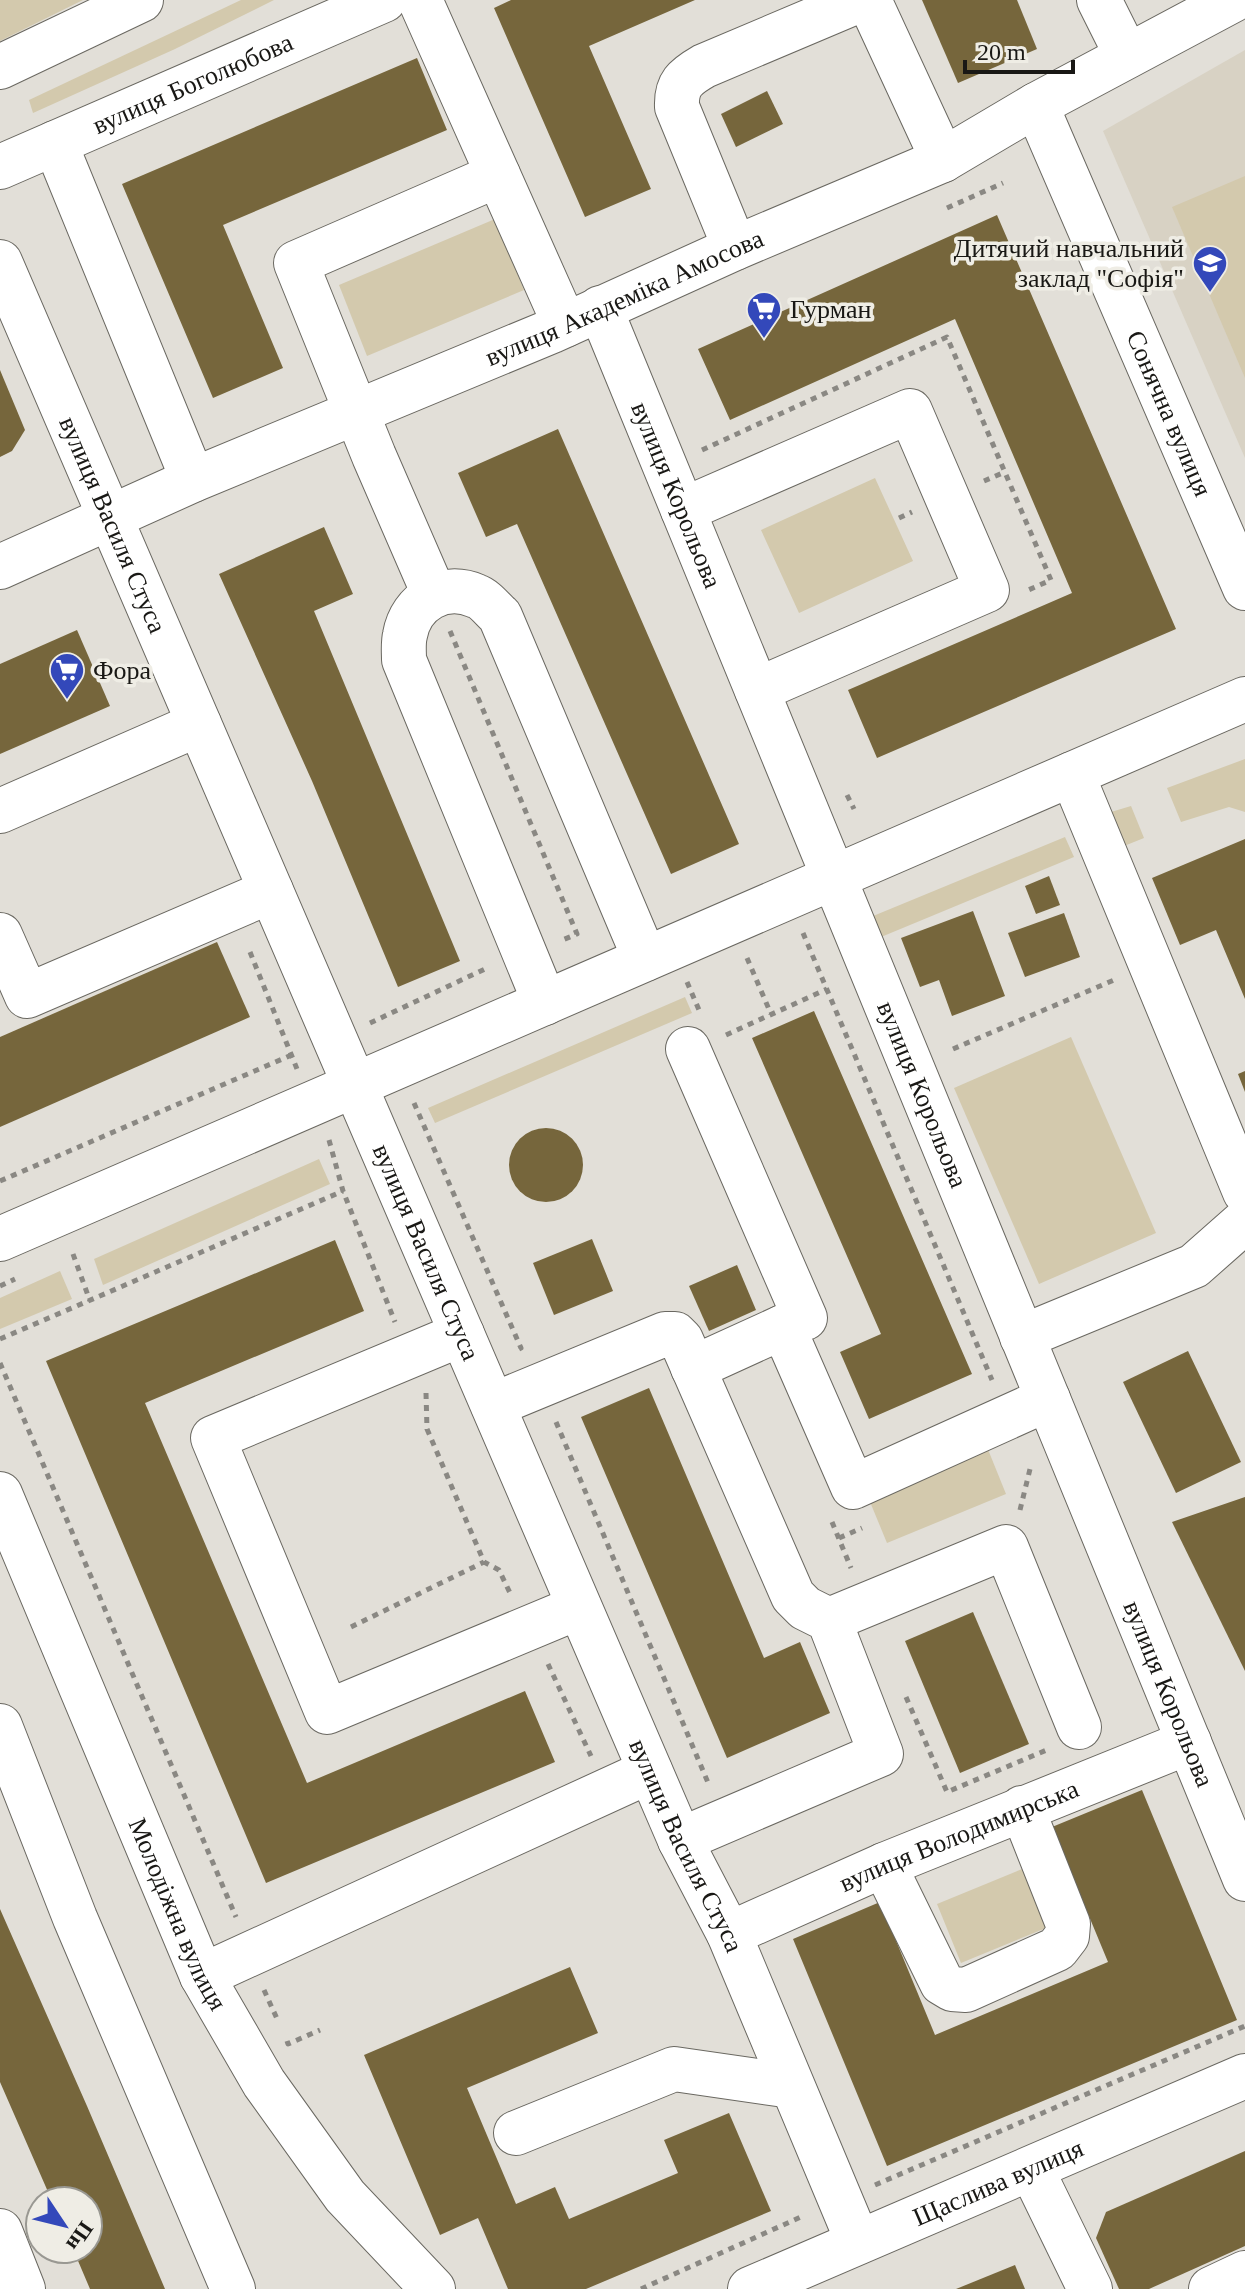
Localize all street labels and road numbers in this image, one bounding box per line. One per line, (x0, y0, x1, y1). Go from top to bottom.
street label: вулиця Боголюбова (88, 27, 298, 140)
street label: вулиця Академіка Амосова (481, 224, 768, 372)
street label: Сонячна вулиця (1120, 326, 1218, 501)
street label: вулиця Корольова (625, 398, 728, 593)
street label: вулиця Василя Стуса (53, 412, 172, 638)
street label: вулиця Корольова (871, 997, 974, 1192)
street label: вулиця Василя Стуса (367, 1140, 486, 1365)
street label: вулиця Корольова (1117, 1597, 1220, 1792)
street label: вулиця Василя Стуса (623, 1735, 749, 1957)
street label: вулиця Володимирська (835, 1774, 1083, 1898)
street label: Молодіжна вулиця (122, 1814, 233, 2015)
street label: Щаслива вулиця (909, 2133, 1088, 2232)

